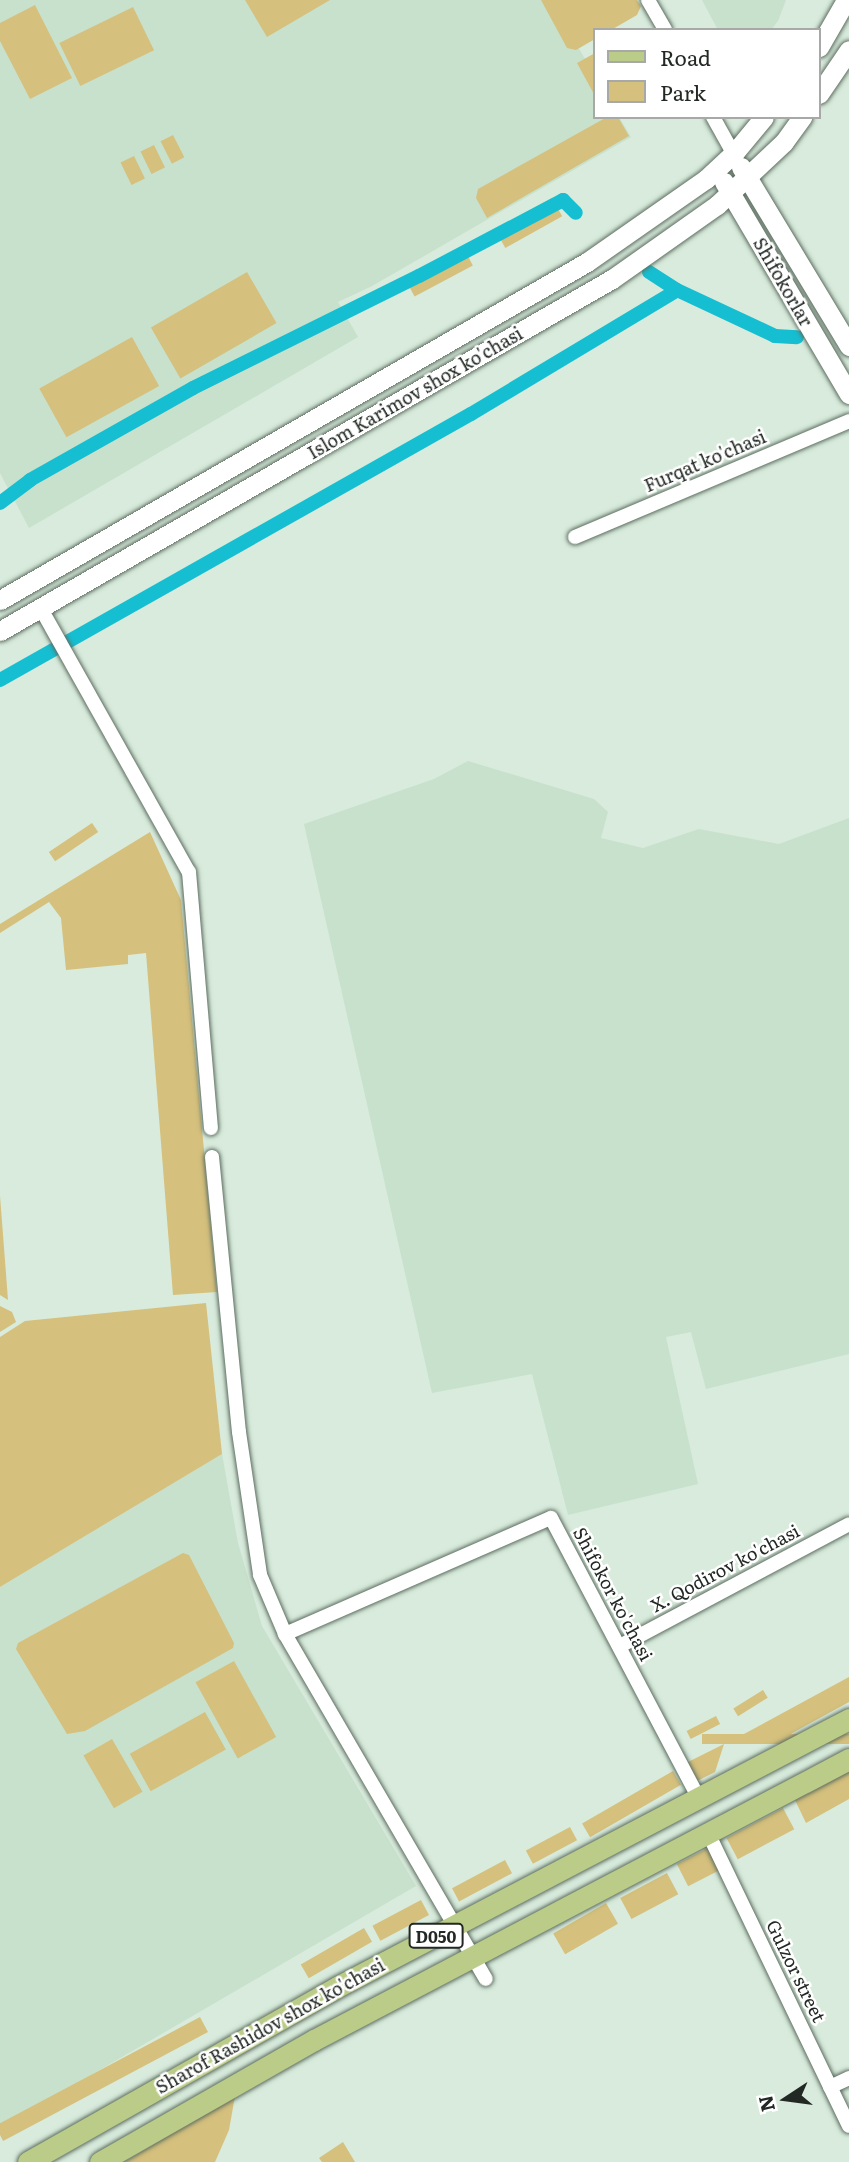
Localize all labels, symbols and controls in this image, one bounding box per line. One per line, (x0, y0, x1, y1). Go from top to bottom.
legend (594, 28, 821, 119)
text: Road (660, 41, 711, 72)
text: Park (660, 76, 706, 107)
street label: Shifokorlar (749, 234, 817, 330)
street label: Islom Karimov shox ko'chasi (304, 322, 526, 464)
street label: Furqat ko'chasi (641, 426, 769, 496)
street label: X. Qodirov ko'chasi (647, 1520, 803, 1616)
street label: Shifokor ko'chasi (569, 1524, 657, 1664)
street label: Gulzor street (762, 1916, 830, 2026)
road number: D050 (408, 1924, 464, 1948)
street label: Sharof Rashidov shox ko'chasi (152, 1954, 388, 2098)
north arrow (751, 2064, 821, 2134)
text: N (750, 2093, 781, 2115)

